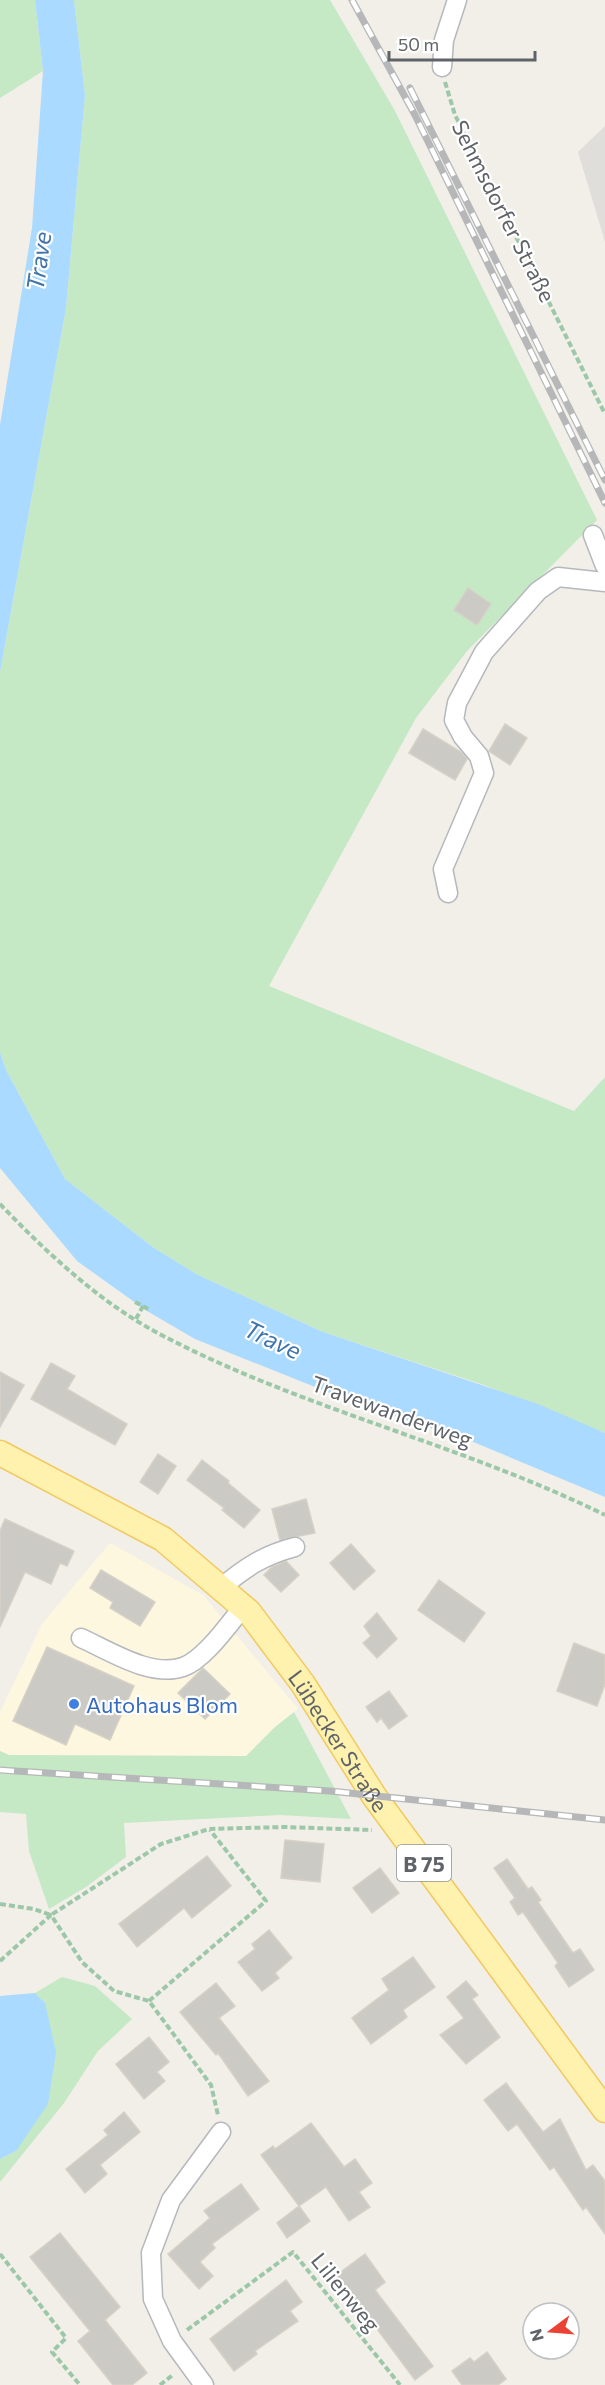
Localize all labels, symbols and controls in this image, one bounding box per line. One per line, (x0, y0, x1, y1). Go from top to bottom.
scale bar (389, 24, 534, 62)
text: 50 m (398, 33, 439, 55)
street label: Sehmsdorfer Straße (446, 116, 562, 306)
water label: Trave (20, 229, 57, 292)
water label: Trave (240, 1313, 306, 1365)
street label: Travewanderweg (308, 1369, 476, 1453)
street label: Lübecker Straße (283, 1664, 394, 1817)
place label: Autohaus Blom (86, 1691, 238, 1718)
marker: Autohaus Blom (67, 1697, 81, 1711)
road number: B 75 (397, 1845, 451, 1881)
street label: Lilienweg (306, 2247, 386, 2337)
north arrow (521, 2301, 581, 2361)
text: N (525, 2327, 547, 2344)

